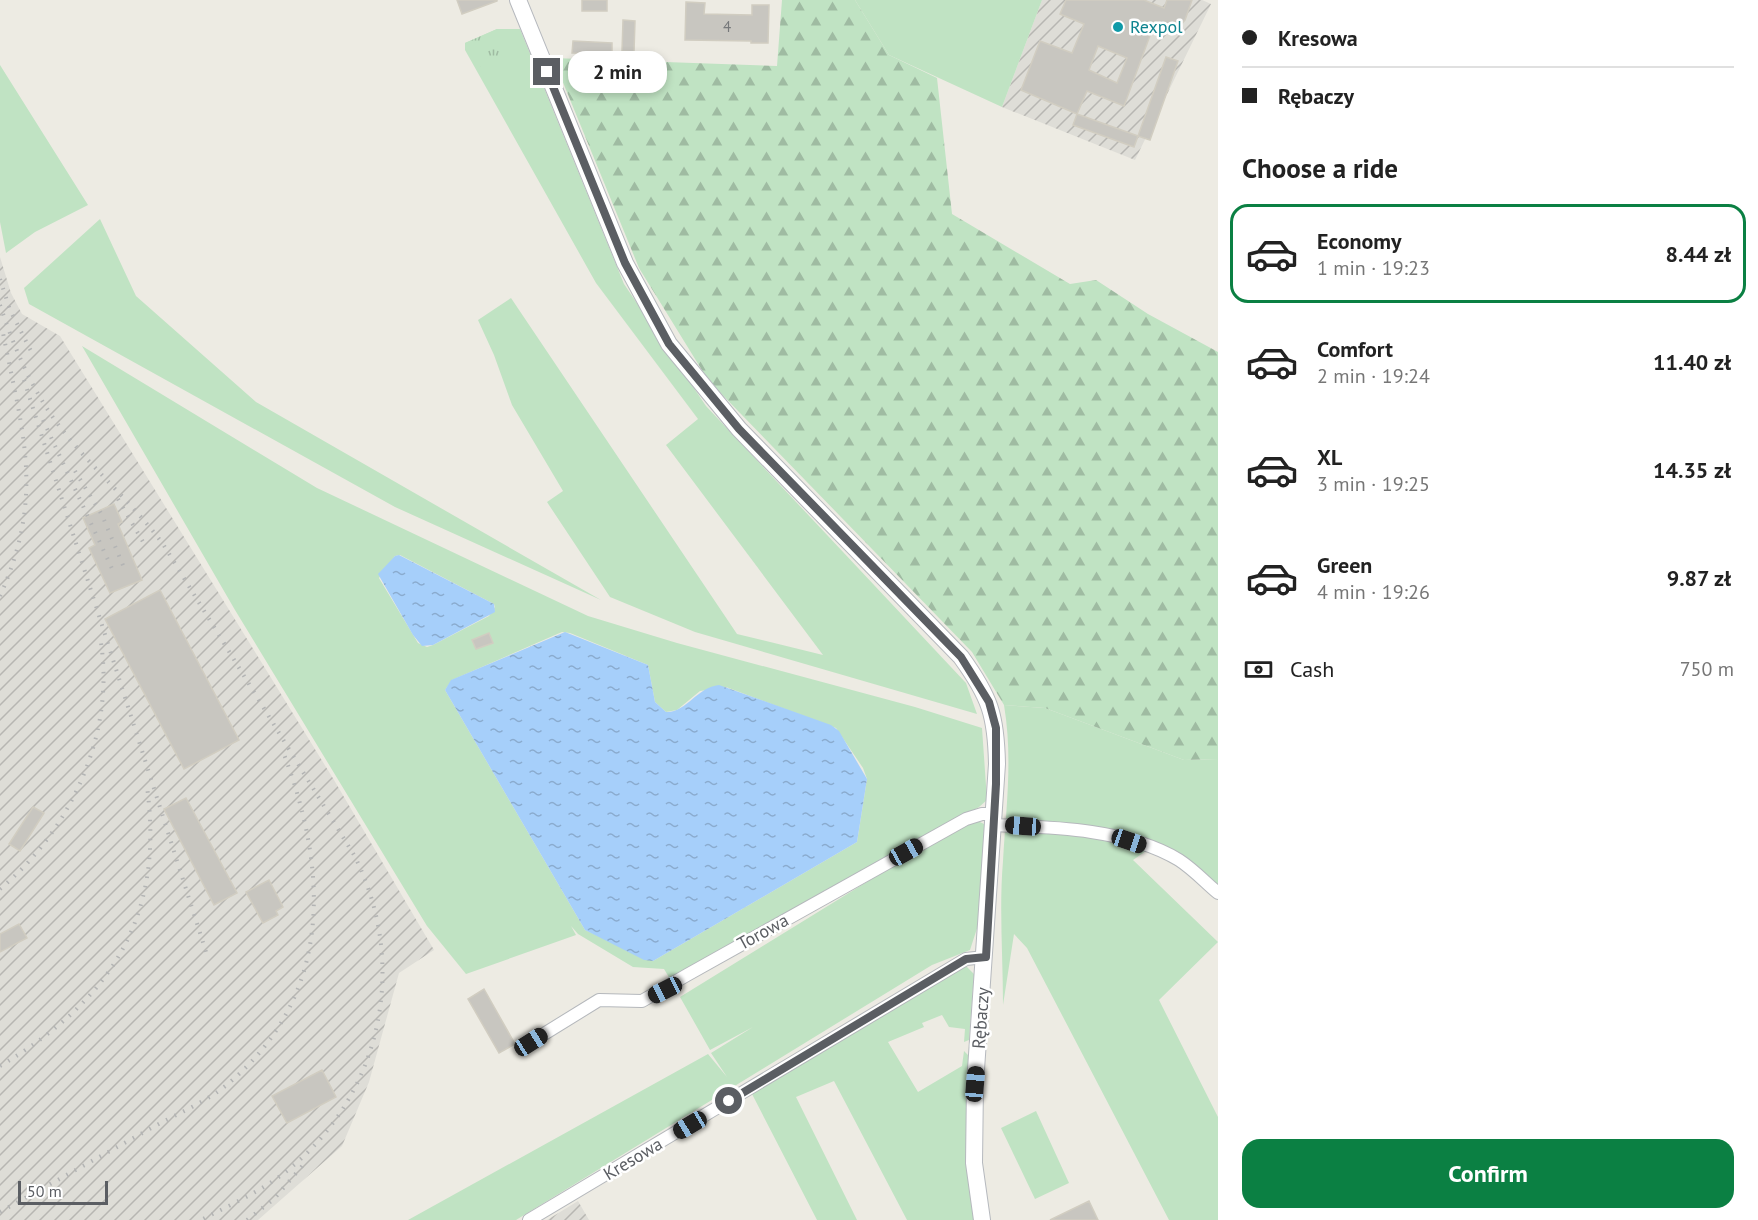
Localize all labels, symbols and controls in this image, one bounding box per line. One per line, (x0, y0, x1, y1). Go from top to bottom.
place label: Rexpol (1130, 15, 1183, 38)
house number: 4 (723, 17, 731, 36)
marker: Rexpol (1111, 20, 1125, 34)
text: Kresowa (1278, 24, 1358, 52)
callout: 2 min (568, 51, 667, 93)
route end (533, 58, 560, 85)
text: 2 min (593, 59, 642, 85)
text: Rębaczy (1278, 82, 1354, 110)
text: Choose a ride (1242, 151, 1398, 185)
icon: car (1245, 227, 1299, 281)
text: Economy (1317, 227, 1401, 255)
text: 8.44 zł (1666, 240, 1731, 268)
text: 1 min · 19:23 (1317, 255, 1430, 281)
icon: car (1245, 335, 1299, 389)
text: Comfort (1317, 335, 1393, 363)
text: 11.40 zł (1653, 348, 1731, 376)
text: 2 min · 19:24 (1317, 363, 1430, 389)
icon: car (1245, 443, 1299, 497)
text: XL (1317, 443, 1342, 471)
text: 14.35 zł (1653, 456, 1731, 484)
text: 3 min · 19:25 (1317, 471, 1430, 497)
icon: car (1245, 551, 1299, 605)
text: Green (1317, 551, 1372, 579)
text: 9.87 zł (1667, 564, 1731, 592)
text: 4 min · 19:26 (1317, 579, 1430, 605)
icon: cash (1242, 653, 1275, 686)
text: Cash (1290, 655, 1334, 683)
text: 750 m (1680, 656, 1734, 682)
car (1004, 816, 1042, 836)
car (1109, 827, 1149, 855)
car (886, 835, 926, 869)
street label: Torowa (733, 908, 792, 955)
car (645, 974, 685, 1006)
street label: Rębaczy (967, 986, 994, 1050)
car (511, 1025, 551, 1059)
car (964, 1065, 986, 1103)
route start (715, 1087, 742, 1114)
car (670, 1108, 710, 1142)
street label: Kresowa (599, 1132, 666, 1185)
button: Confirm (1242, 1139, 1734, 1208)
scale bar (18, 1178, 108, 1206)
text: 50 m (27, 1181, 62, 1201)

